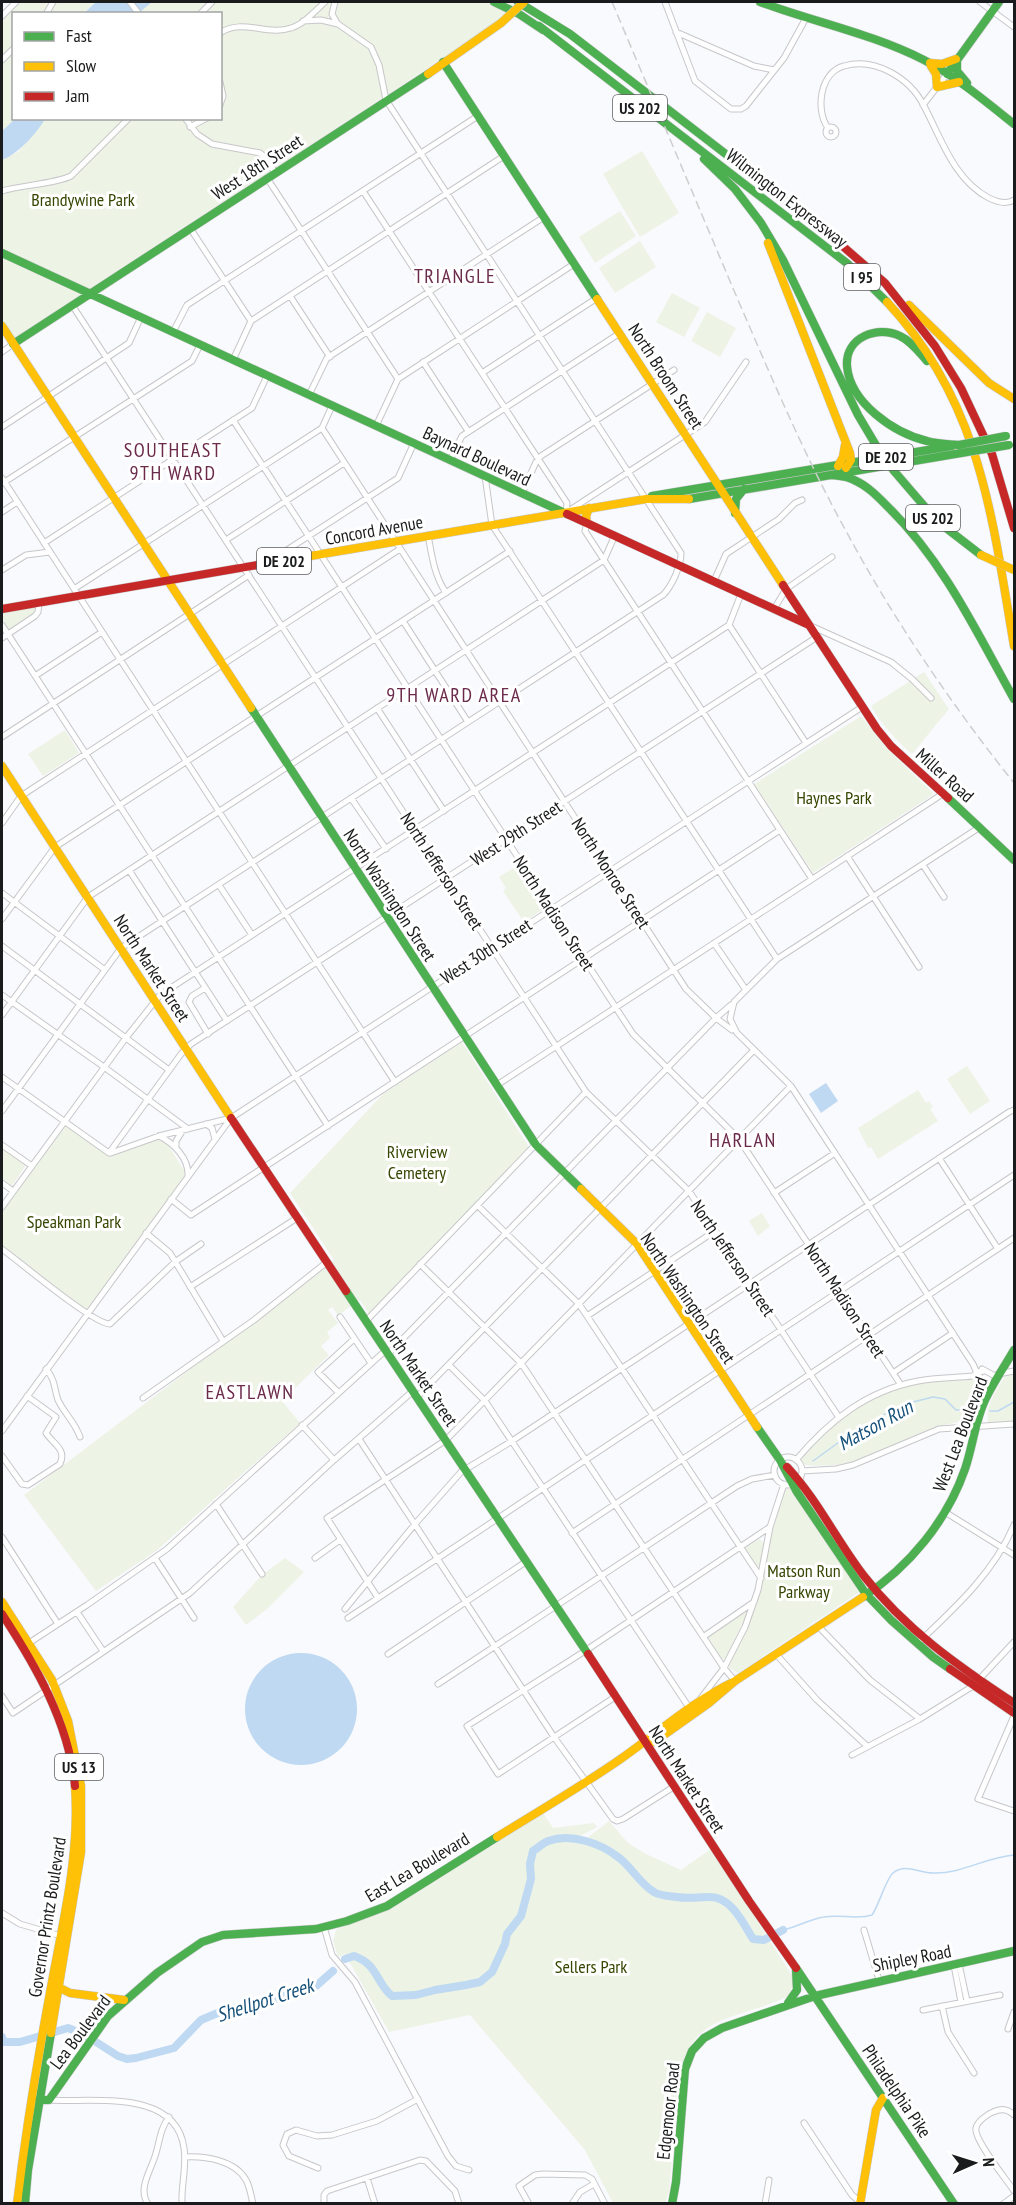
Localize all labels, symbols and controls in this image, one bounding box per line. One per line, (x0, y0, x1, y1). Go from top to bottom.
legend (12, 12, 222, 120)
text: Fast (66, 24, 92, 47)
text: Slow (66, 54, 97, 77)
text: Jam (65, 84, 89, 107)
road number: US 202 (613, 95, 667, 121)
street label: West 18th Street (207, 129, 307, 205)
street label: Wilmington Expressway (722, 143, 853, 253)
park label: Brandywine Park (31, 188, 135, 211)
district label: TRIANGLE (414, 263, 496, 289)
road number: I 95 (844, 264, 880, 290)
street label: North Broom Street (623, 319, 709, 433)
street label: Baynard Boulevard (419, 421, 535, 491)
district label: SOUTHEAST 9TH WARD (124, 437, 222, 486)
road number: DE 202 (859, 444, 913, 470)
road number: US 202 (906, 505, 960, 531)
street label: Concord Avenue (323, 510, 425, 550)
road number: DE 202 (257, 548, 311, 574)
district label: 9TH WARD AREA (386, 682, 522, 708)
street label: Miller Road (911, 743, 979, 807)
park label: Haynes Park (796, 786, 872, 809)
street label: West 29th Street (466, 795, 566, 871)
street label: North Jefferson Street (395, 808, 489, 934)
street label: North Monroe Street (567, 813, 655, 933)
street label: North Washington Street (339, 825, 441, 965)
street label: North Madison Street (508, 851, 600, 975)
street label: North Market Street (109, 910, 195, 1026)
street label: West 30th Street (436, 913, 536, 989)
district label: HARLAN (709, 1127, 777, 1153)
park label: Riverview Cemetery (387, 1140, 448, 1184)
street label: North Jefferson Street (686, 1195, 780, 1321)
park label: Speakman Park (27, 1210, 121, 1233)
street label: North Washington Street (636, 1228, 740, 1368)
street label: North Madison Street (799, 1238, 891, 1362)
street label: North Market Street (375, 1315, 463, 1431)
street label: West Lea Boulevard (928, 1373, 992, 1495)
district label: EASTLAWN (205, 1379, 295, 1405)
water label: Matson Run (833, 1393, 918, 1456)
park label: Matson Run Parkway (767, 1559, 841, 1603)
street label: North Market Street (644, 1721, 730, 1837)
road number: US 13 (55, 1754, 103, 1780)
street label: East Lea Boulevard (361, 1827, 473, 1907)
street label: Governor Printz Boulevard (23, 1835, 71, 1999)
street label: Shipley Road (871, 1939, 953, 1977)
park label: Sellers Park (555, 1955, 627, 1978)
water label: Shellpot Creek (213, 1971, 319, 2028)
street label: Lea Boulevard (45, 1990, 115, 2074)
street label: Philadelphia Pike (857, 2040, 937, 2142)
street label: Edgemoor Road (651, 2061, 685, 2161)
north arrow (944, 2133, 1004, 2193)
text: N (979, 2157, 999, 2167)

